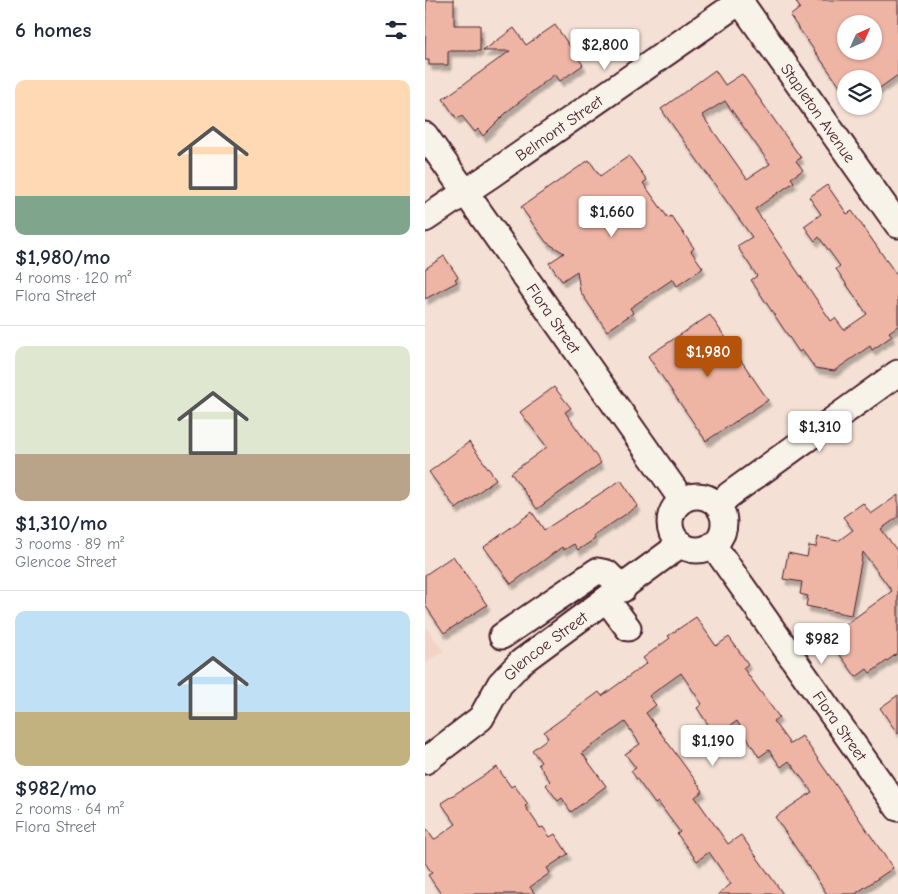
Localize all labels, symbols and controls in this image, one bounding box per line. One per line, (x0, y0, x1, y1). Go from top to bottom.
north arrow (837, 15, 883, 60)
map controls (837, 15, 882, 115)
icon: filters (382, 16, 410, 44)
text: 6 homes (15, 18, 91, 42)
pin: $2,800 (564, 28, 646, 71)
text: $2,800 (581, 36, 629, 54)
street label: Stapleton Avenue (777, 60, 859, 166)
button: layers (837, 70, 882, 115)
street label: Belmont Street (512, 92, 607, 165)
icon: home (168, 113, 258, 203)
pin: $1,660 (571, 196, 653, 238)
text: $1,660 (590, 203, 634, 221)
text: $1,980/mo (15, 245, 110, 269)
text: 4 rooms · 120 m² (15, 269, 132, 287)
street label: Flora Street (522, 280, 584, 357)
text: Flora Street (15, 287, 96, 305)
pin: $1,980 (667, 336, 749, 378)
text: $1,980 (686, 343, 730, 361)
icon: home (168, 378, 258, 468)
pin: $1,310 (779, 410, 861, 453)
text: $1,310 (799, 418, 841, 436)
text: $1,310/mo (15, 511, 107, 535)
text: 3 rooms · 89 m² (15, 535, 124, 553)
text: Glencoe Street (15, 553, 116, 571)
street label: Glencoe Street (500, 608, 592, 685)
pin: $982 (792, 622, 852, 665)
text: $982 (805, 630, 839, 648)
icon: home (168, 643, 258, 733)
street label: Flora Street (809, 688, 870, 765)
pin: $1,190 (672, 724, 754, 767)
text: $1,190 (692, 732, 734, 750)
text: $982/mo (15, 776, 97, 800)
text: 2 rooms · 64 m² (15, 800, 124, 818)
text: Flora Street (15, 818, 96, 836)

